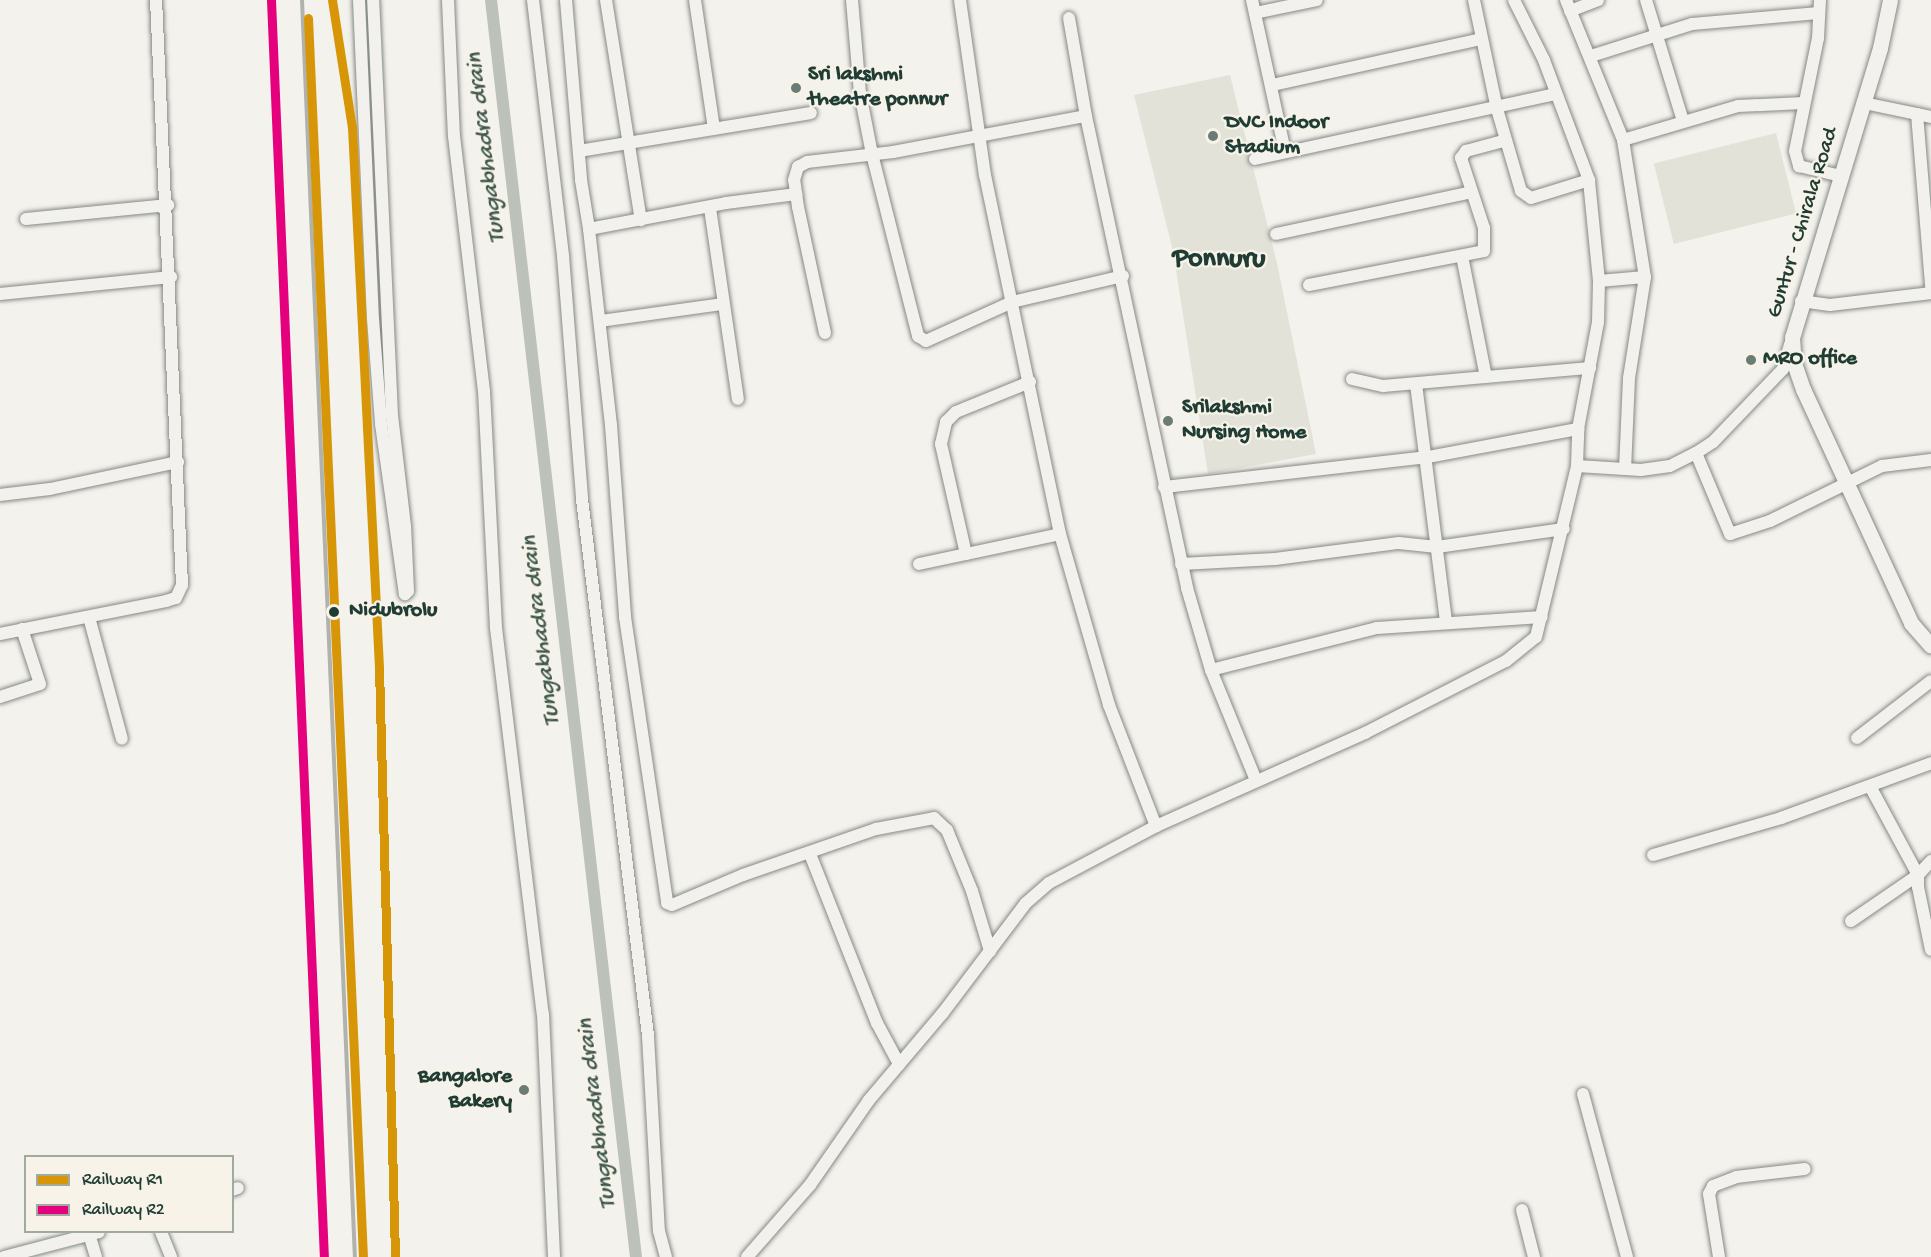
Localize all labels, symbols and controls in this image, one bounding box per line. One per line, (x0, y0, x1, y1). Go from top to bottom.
water label: Tungabhadra drain (461, 51, 513, 245)
place label: Sri lakshmi theatre ponnur (808, 62, 947, 113)
marker: Sri lakshmi theatre ponnur (789, 81, 803, 95)
place label: DVC Indoor Stadium (1225, 110, 1328, 162)
street label: Guntur - Chirala Road (1762, 125, 1846, 321)
marker: DVC Indoor Stadium (1206, 129, 1220, 143)
district label: Ponnuru (1173, 243, 1265, 277)
place label: MRO office (1763, 347, 1857, 373)
marker: MRO office (1744, 353, 1758, 367)
place label: Srilakshmi Nursing Home (1182, 395, 1306, 446)
marker: Srilakshmi Nursing Home (1159, 412, 1177, 430)
water label: Tungabhadra drain (516, 534, 568, 728)
place label: Nidubrolu (349, 599, 437, 625)
marker: Nidubrolu (324, 602, 344, 622)
water label: Tungabhadra drain (572, 1017, 624, 1211)
place label: Bangalore Bakery (418, 1064, 512, 1116)
marker: Bangalore Bakery (517, 1083, 531, 1097)
legend (24, 1155, 234, 1233)
text: Railway R1 (82, 1170, 163, 1191)
text: Railway R2 (82, 1200, 165, 1221)

